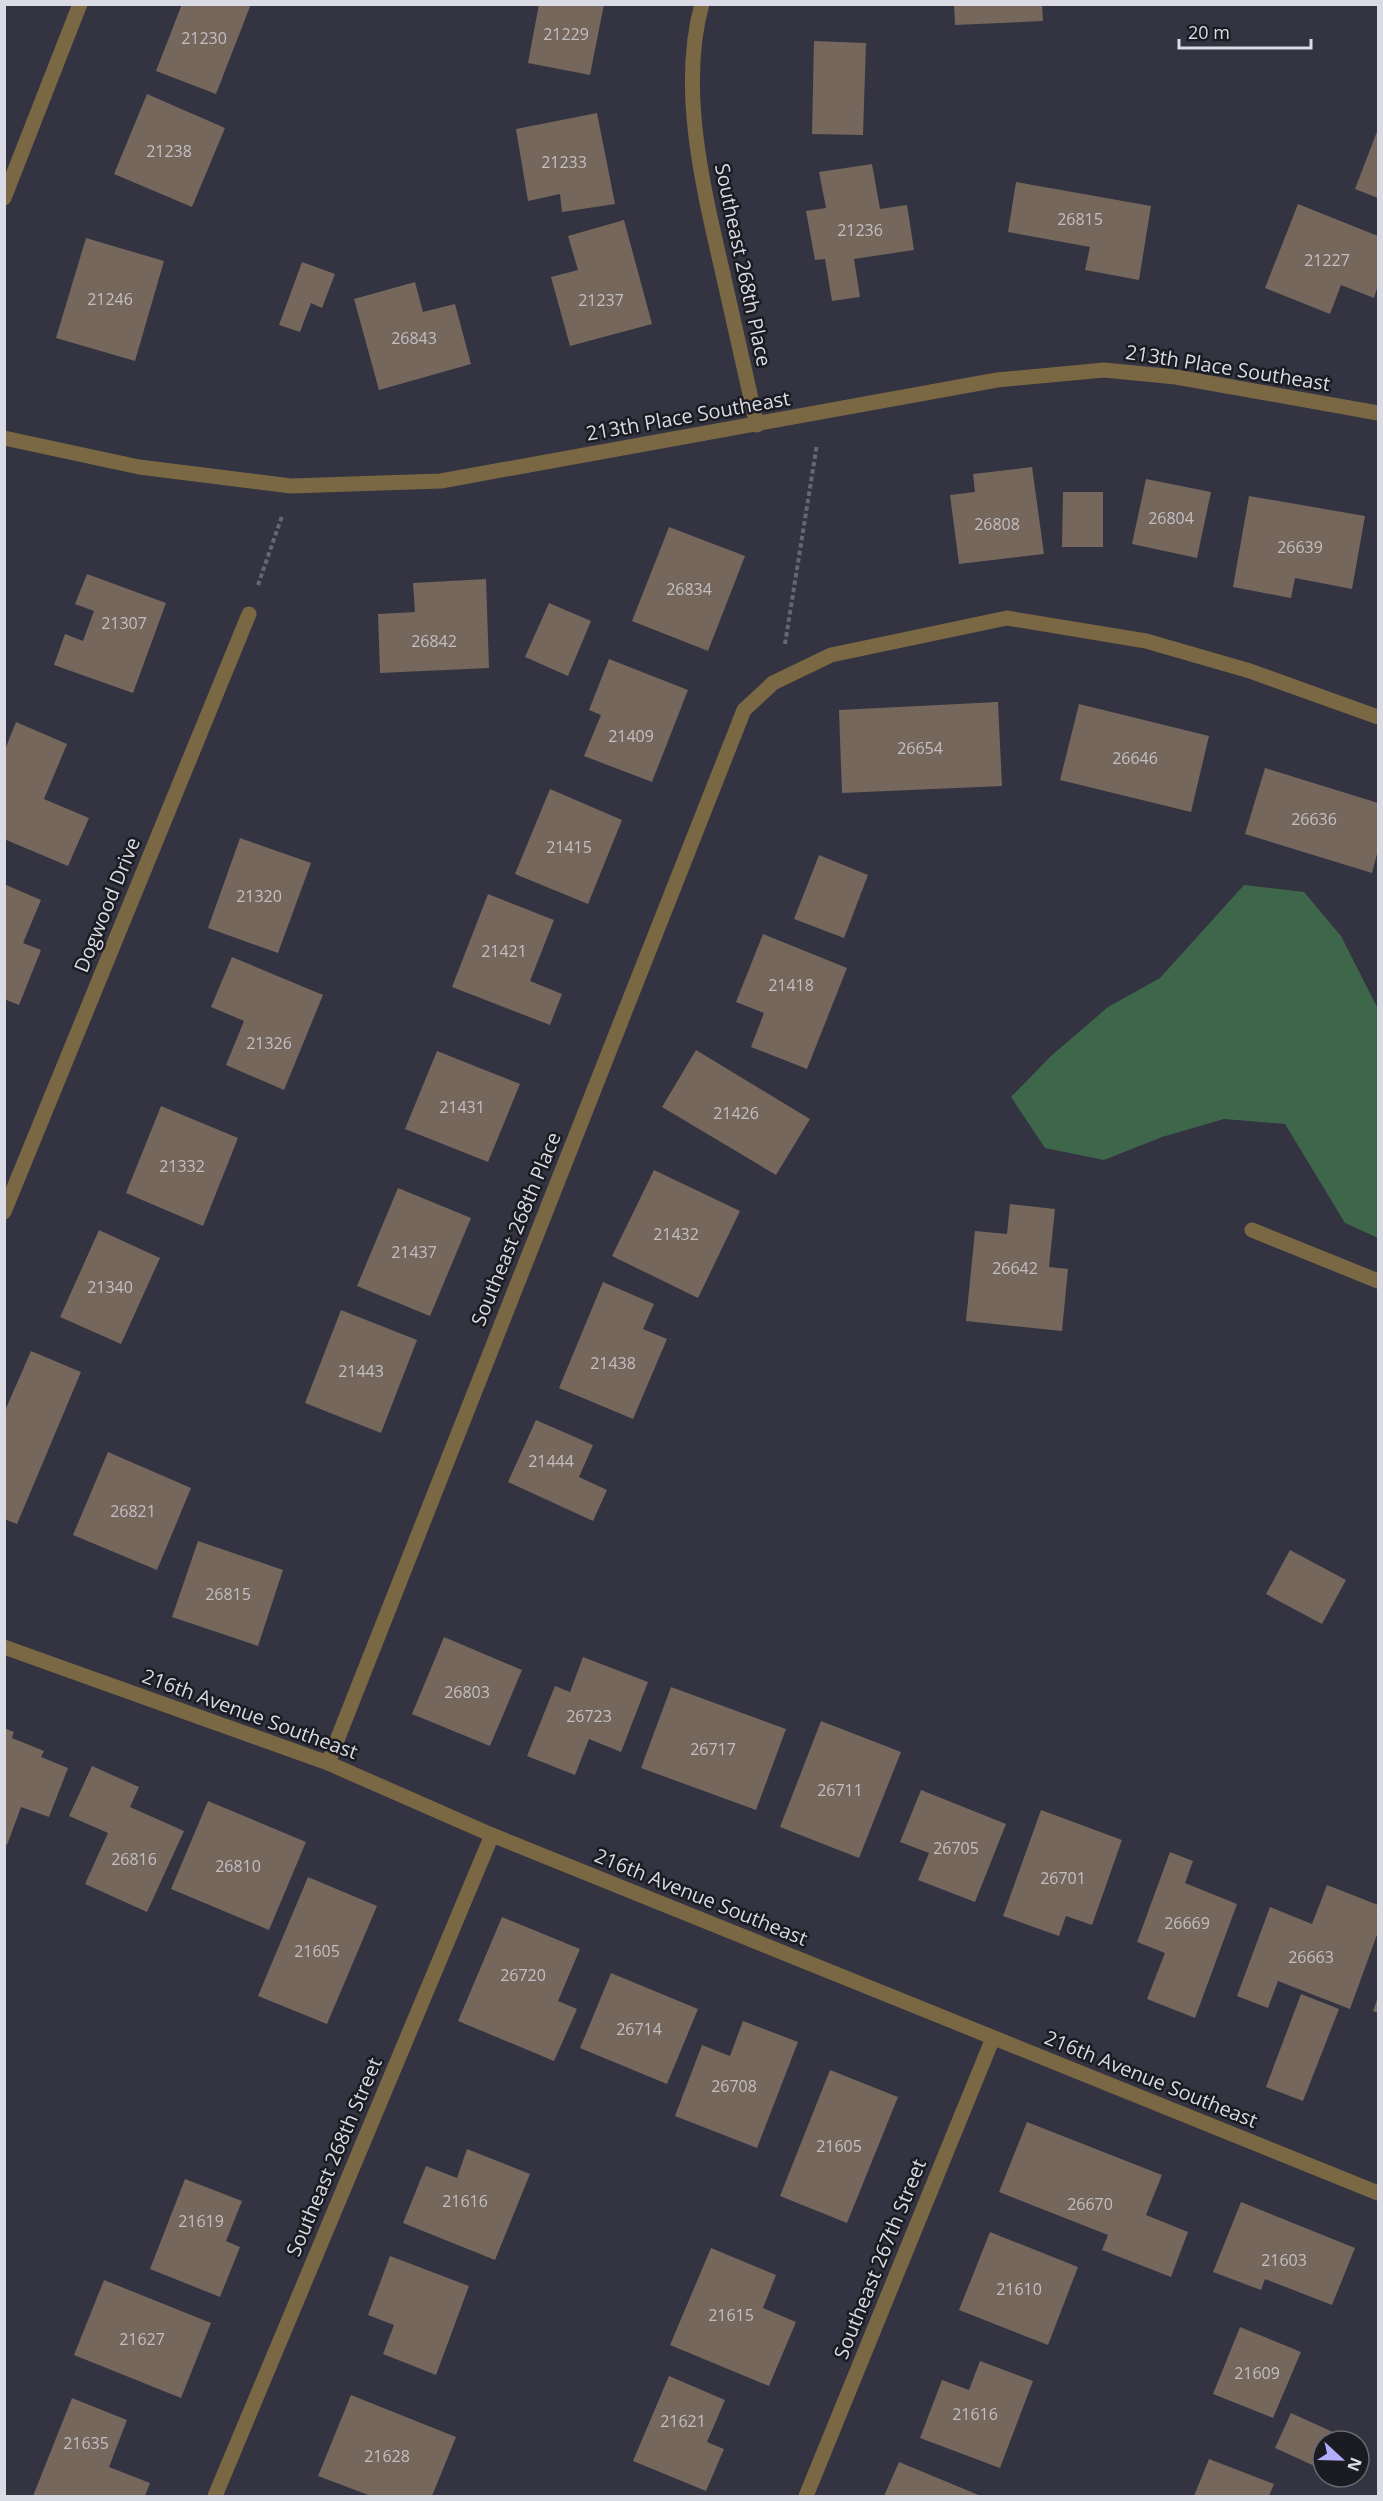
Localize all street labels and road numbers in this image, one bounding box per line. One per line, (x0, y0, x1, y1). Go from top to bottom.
street label: Southeast 268th Place (709, 161, 778, 369)
street label: 213th Place Southeast (1124, 338, 1332, 397)
street label: 213th Place Southeast (584, 384, 792, 447)
street label: Dogwood Drive (67, 833, 146, 976)
street label: Southeast 268th Place (464, 1128, 567, 1330)
street label: 216th Avenue Southeast (139, 1662, 362, 1765)
street label: 216th Avenue Southeast (591, 1841, 812, 1952)
street label: 216th Avenue Southeast (1041, 2023, 1262, 2134)
street label: Southeast 268th Street (279, 2053, 388, 2260)
street label: Southeast 267th Street (827, 2155, 932, 2363)

